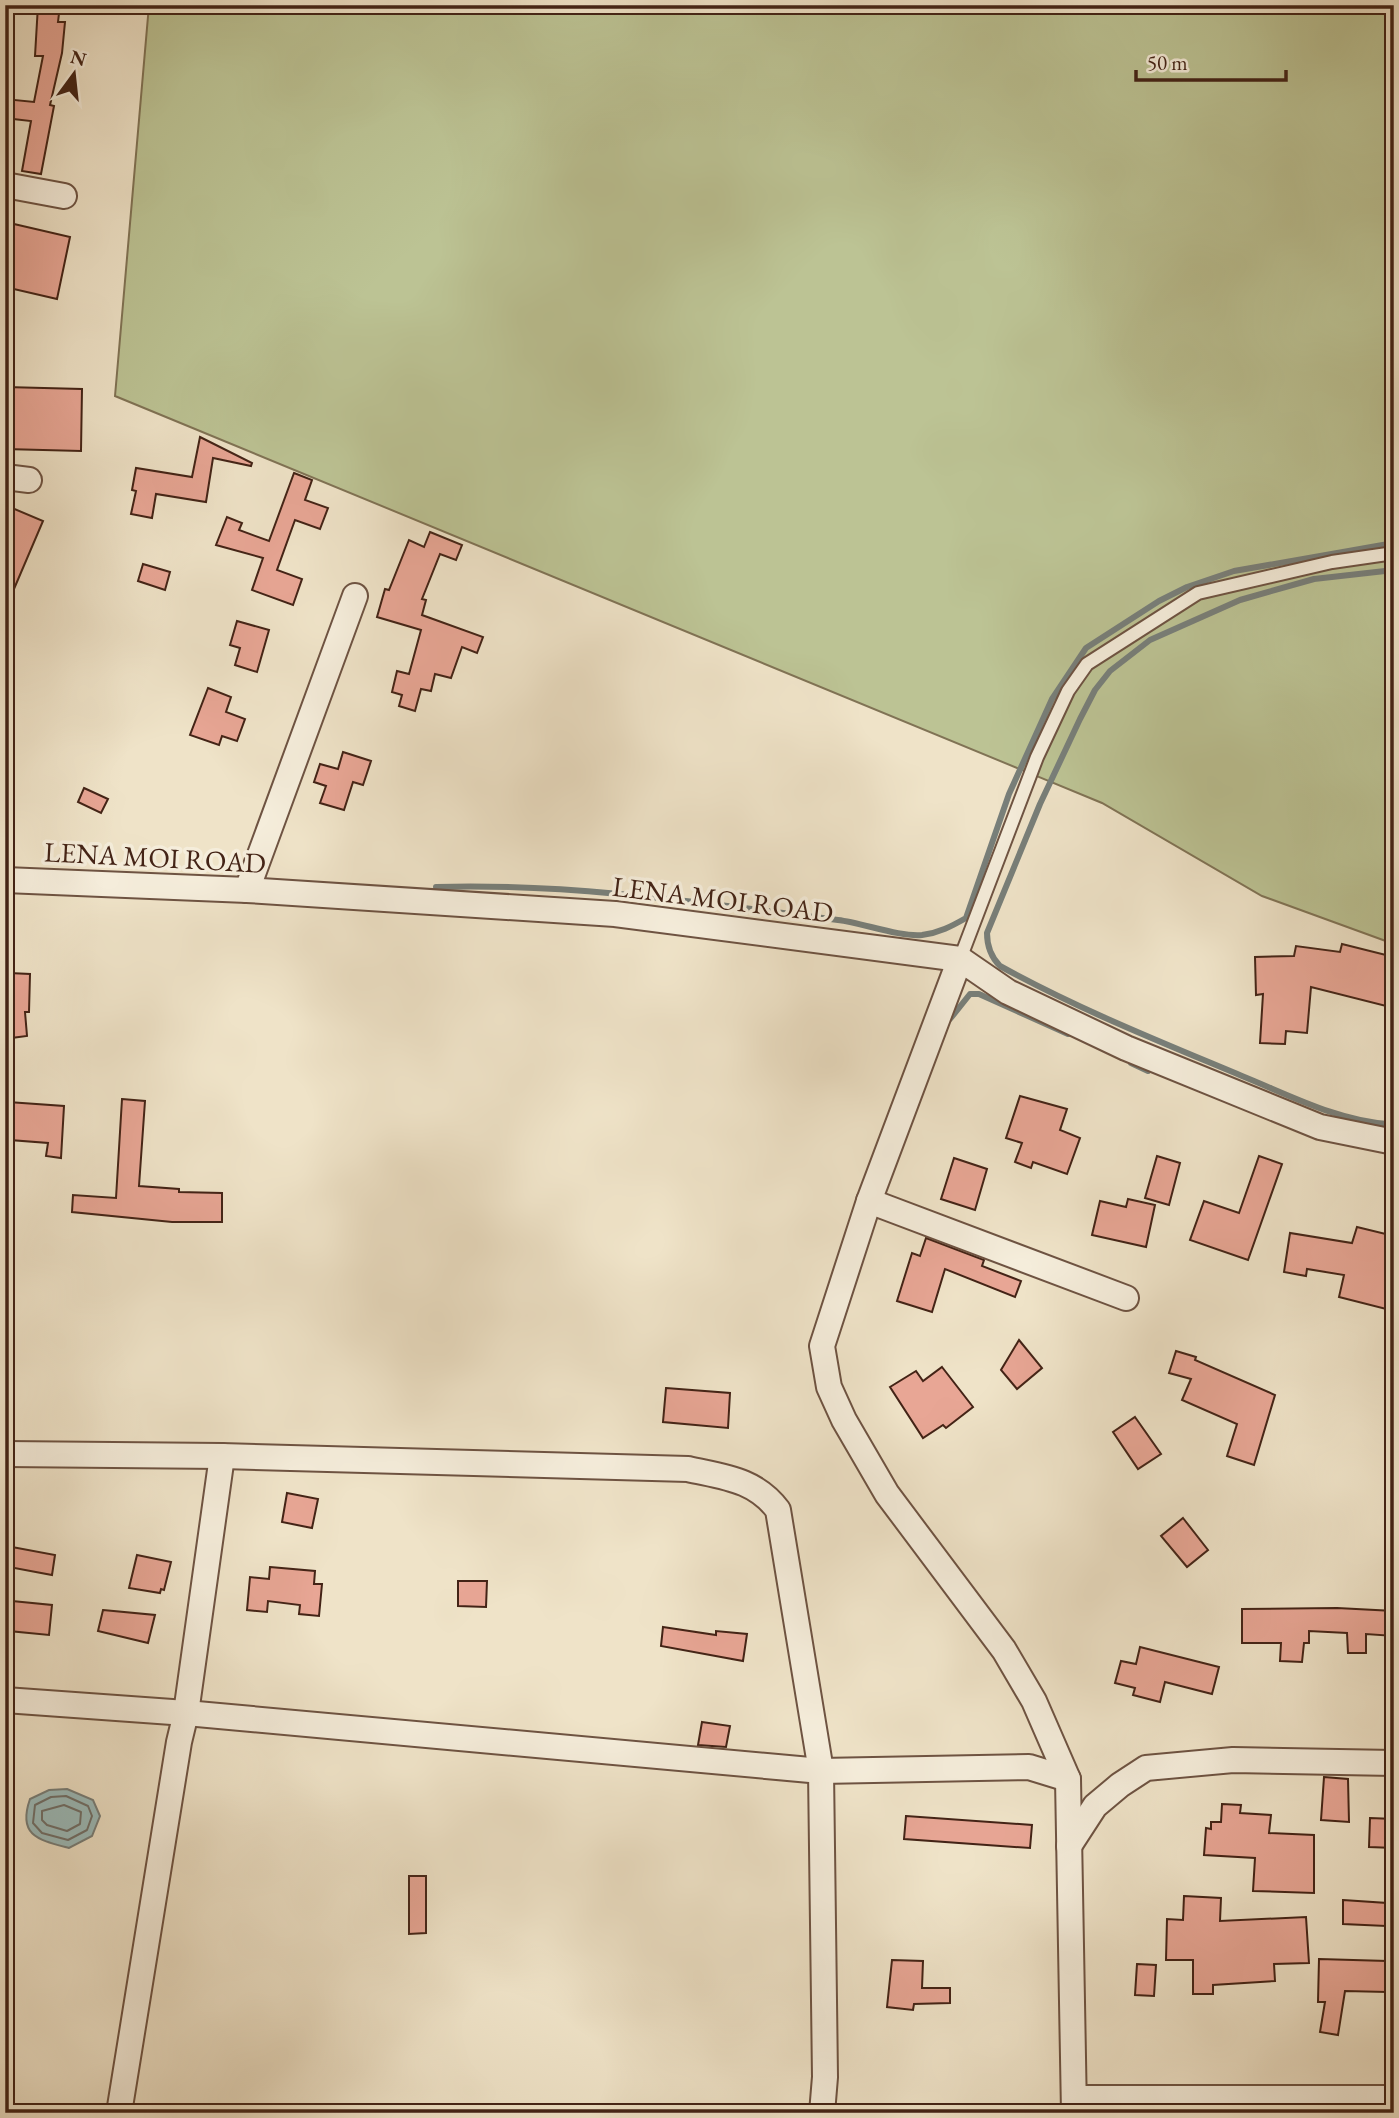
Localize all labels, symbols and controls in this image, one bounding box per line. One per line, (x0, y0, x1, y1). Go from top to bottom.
north arrow (38, 38, 108, 108)
scale bar (1136, 38, 1287, 82)
text: N (68, 44, 90, 72)
text: 50 m (1147, 49, 1188, 76)
street label: LENA MOI ROAD (43, 833, 267, 881)
street label: LENA MOI ROAD (611, 868, 835, 930)

